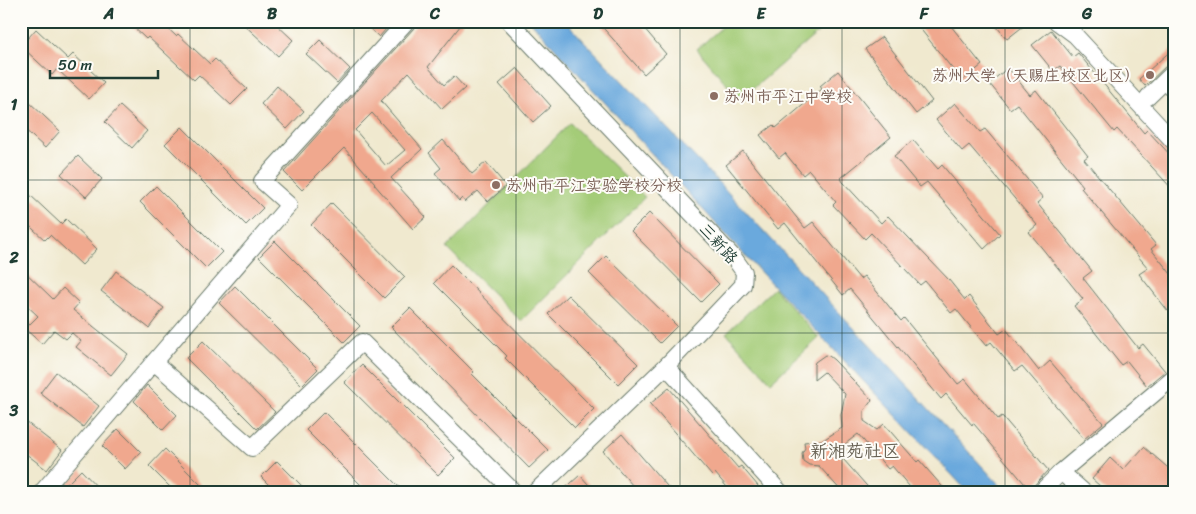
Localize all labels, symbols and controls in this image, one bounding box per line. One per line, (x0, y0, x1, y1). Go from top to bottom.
text: A (103, 0, 114, 28)
text: B (267, 0, 278, 28)
text: C (429, 0, 441, 28)
text: D (593, 0, 603, 28)
text: E (757, 0, 767, 28)
text: F (919, 0, 930, 28)
text: G (1081, 0, 1093, 28)
scale bar (50, 48, 158, 80)
text: 50 m (58, 52, 93, 78)
place label: 苏州大学（天赐庄校区北区） (932, 61, 1140, 90)
marker: 苏州大学（天赐庄校区北区） (1144, 69, 1156, 81)
place label: 苏州市平江中学校 (724, 82, 852, 111)
text: 1 (11, 90, 18, 119)
marker: 苏州市平江中学校 (708, 90, 720, 102)
place label: 苏州市平江实验学校分校 (506, 171, 682, 200)
marker: 苏州市平江实验学校分校 (490, 179, 502, 191)
street label: 三新路 (692, 216, 745, 271)
text: 2 (8, 243, 19, 272)
text: 3 (9, 396, 19, 425)
district label: 新湘苑社区 (810, 435, 900, 467)

